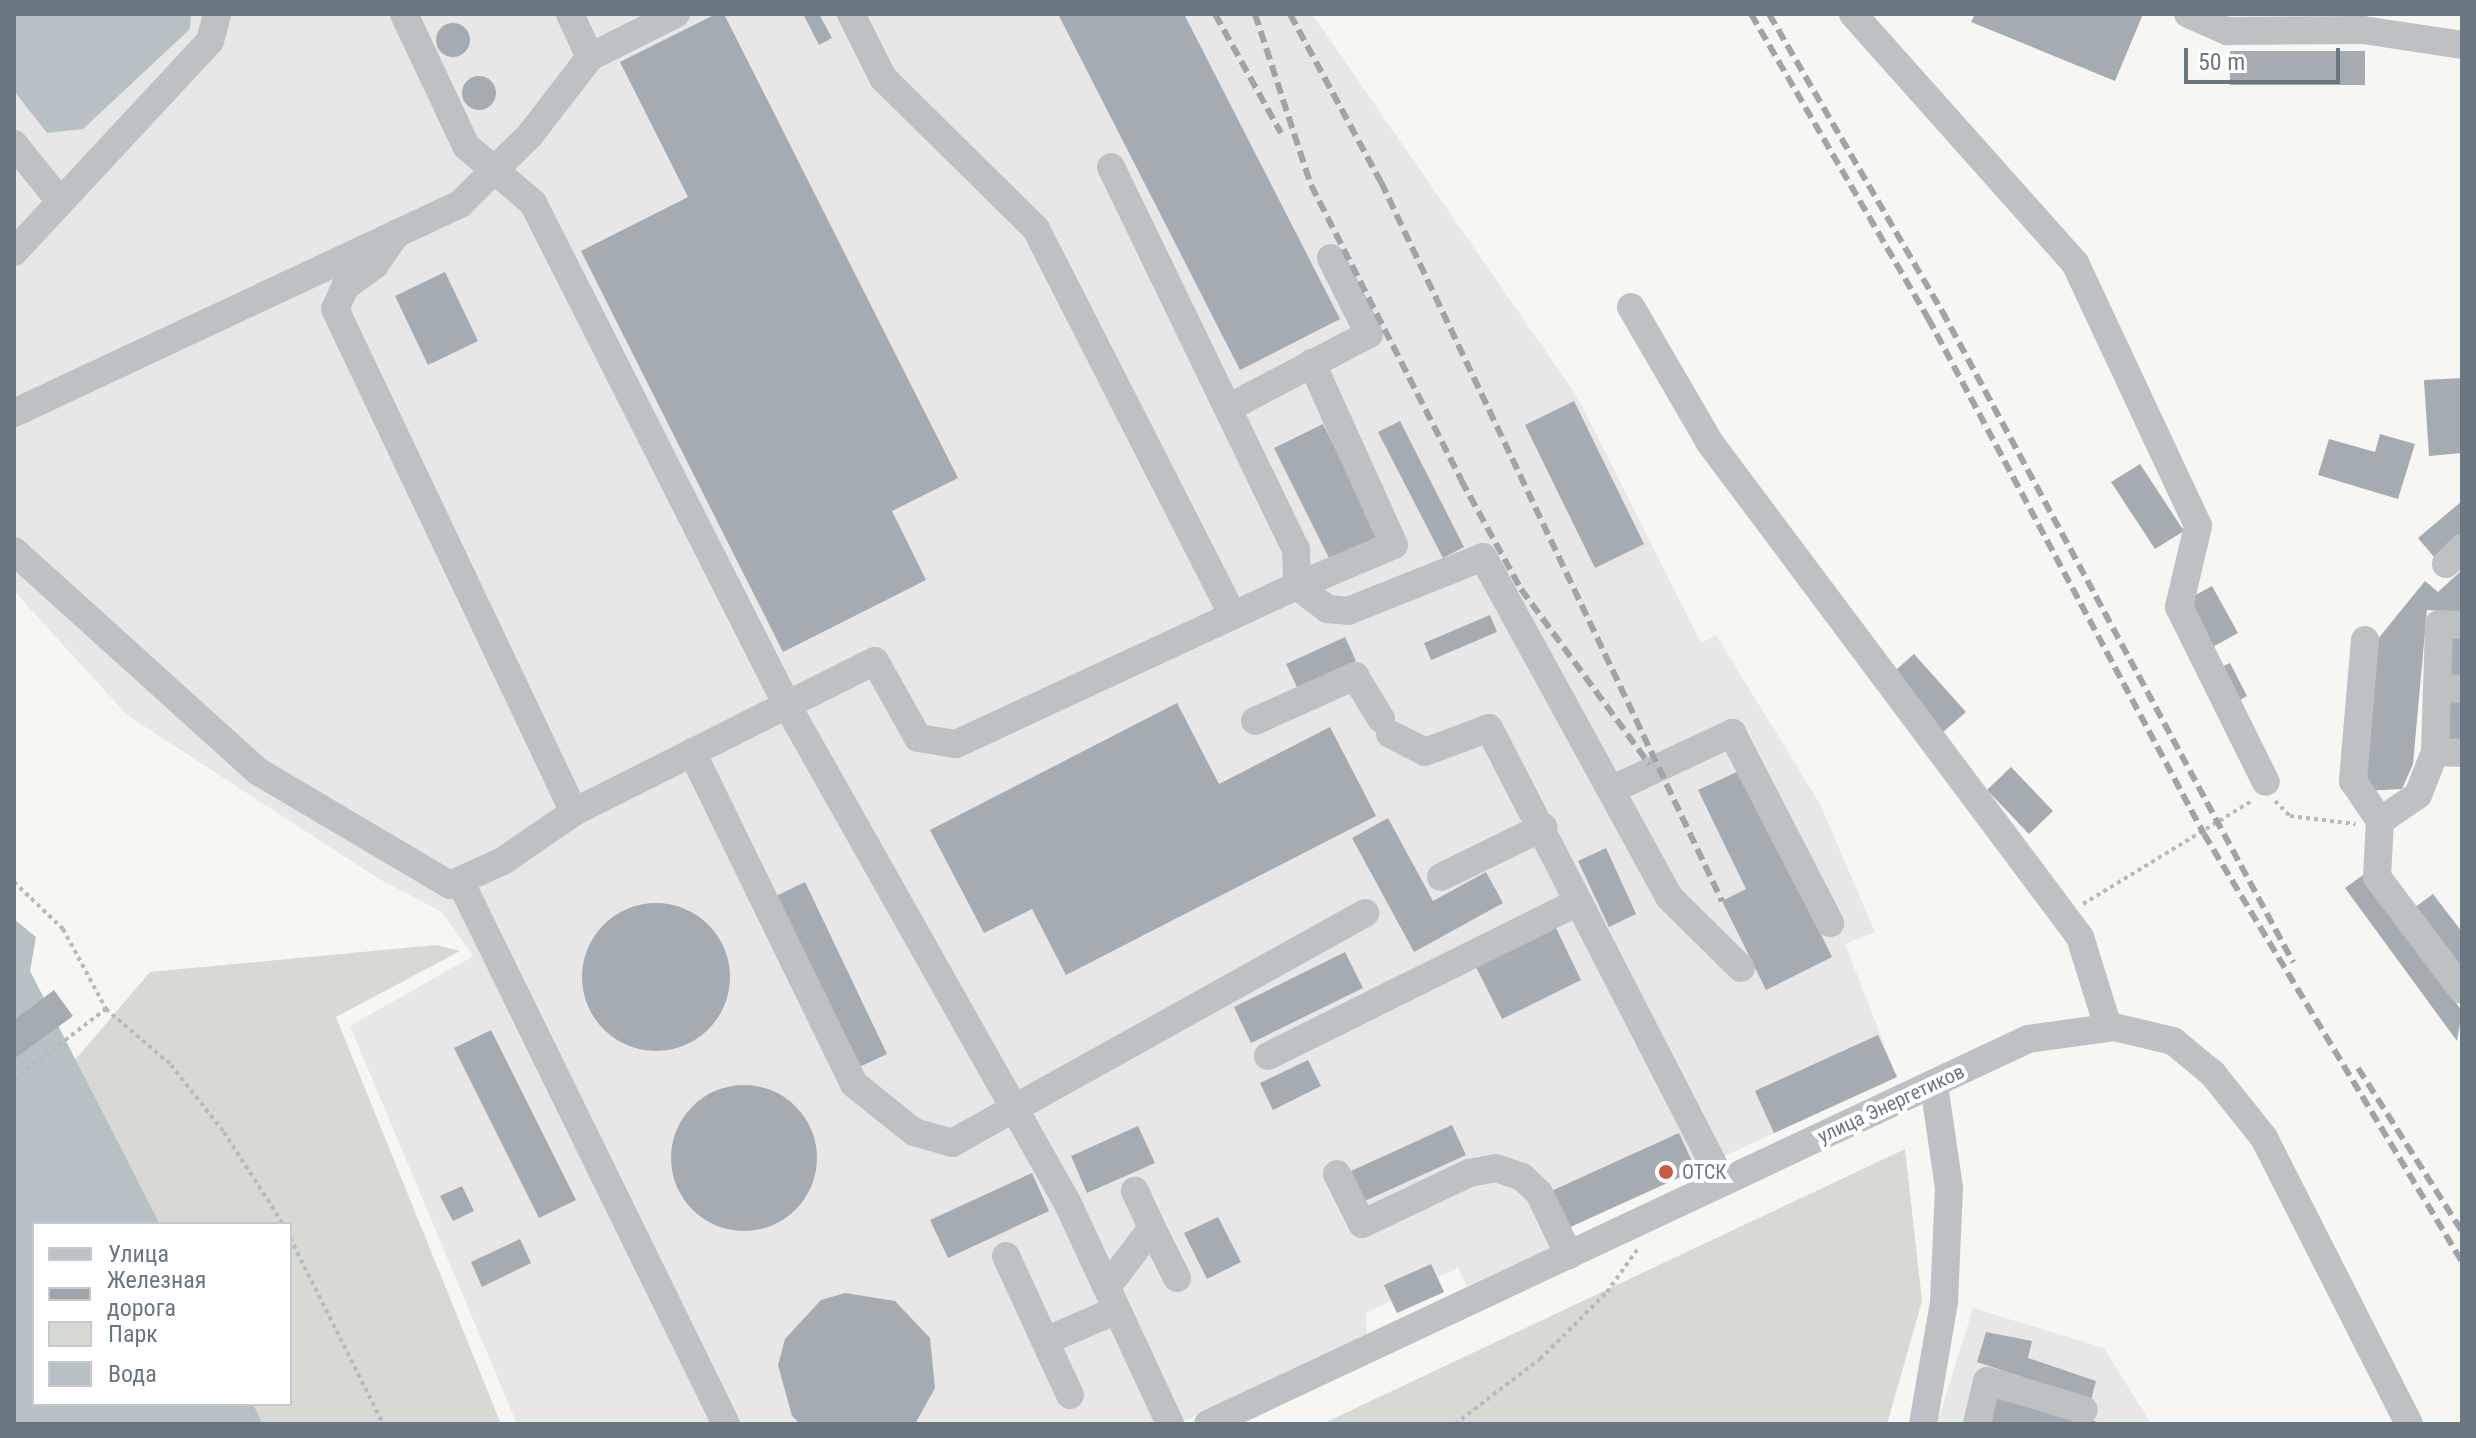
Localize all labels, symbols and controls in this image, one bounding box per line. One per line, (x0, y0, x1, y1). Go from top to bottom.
scale bar (2188, 32, 2344, 82)
text: 50 m (2198, 48, 2245, 76)
street label: улица Энергетиков (1814, 1060, 1968, 1148)
place label: ОТСК (1682, 1160, 1726, 1184)
marker: ОТСК (1657, 1163, 1675, 1181)
legend (32, 1222, 292, 1406)
text: Улица (108, 1240, 169, 1268)
text: Железная дорога (107, 1266, 206, 1322)
text: Парк (108, 1320, 158, 1348)
text: Вода (108, 1360, 157, 1388)

